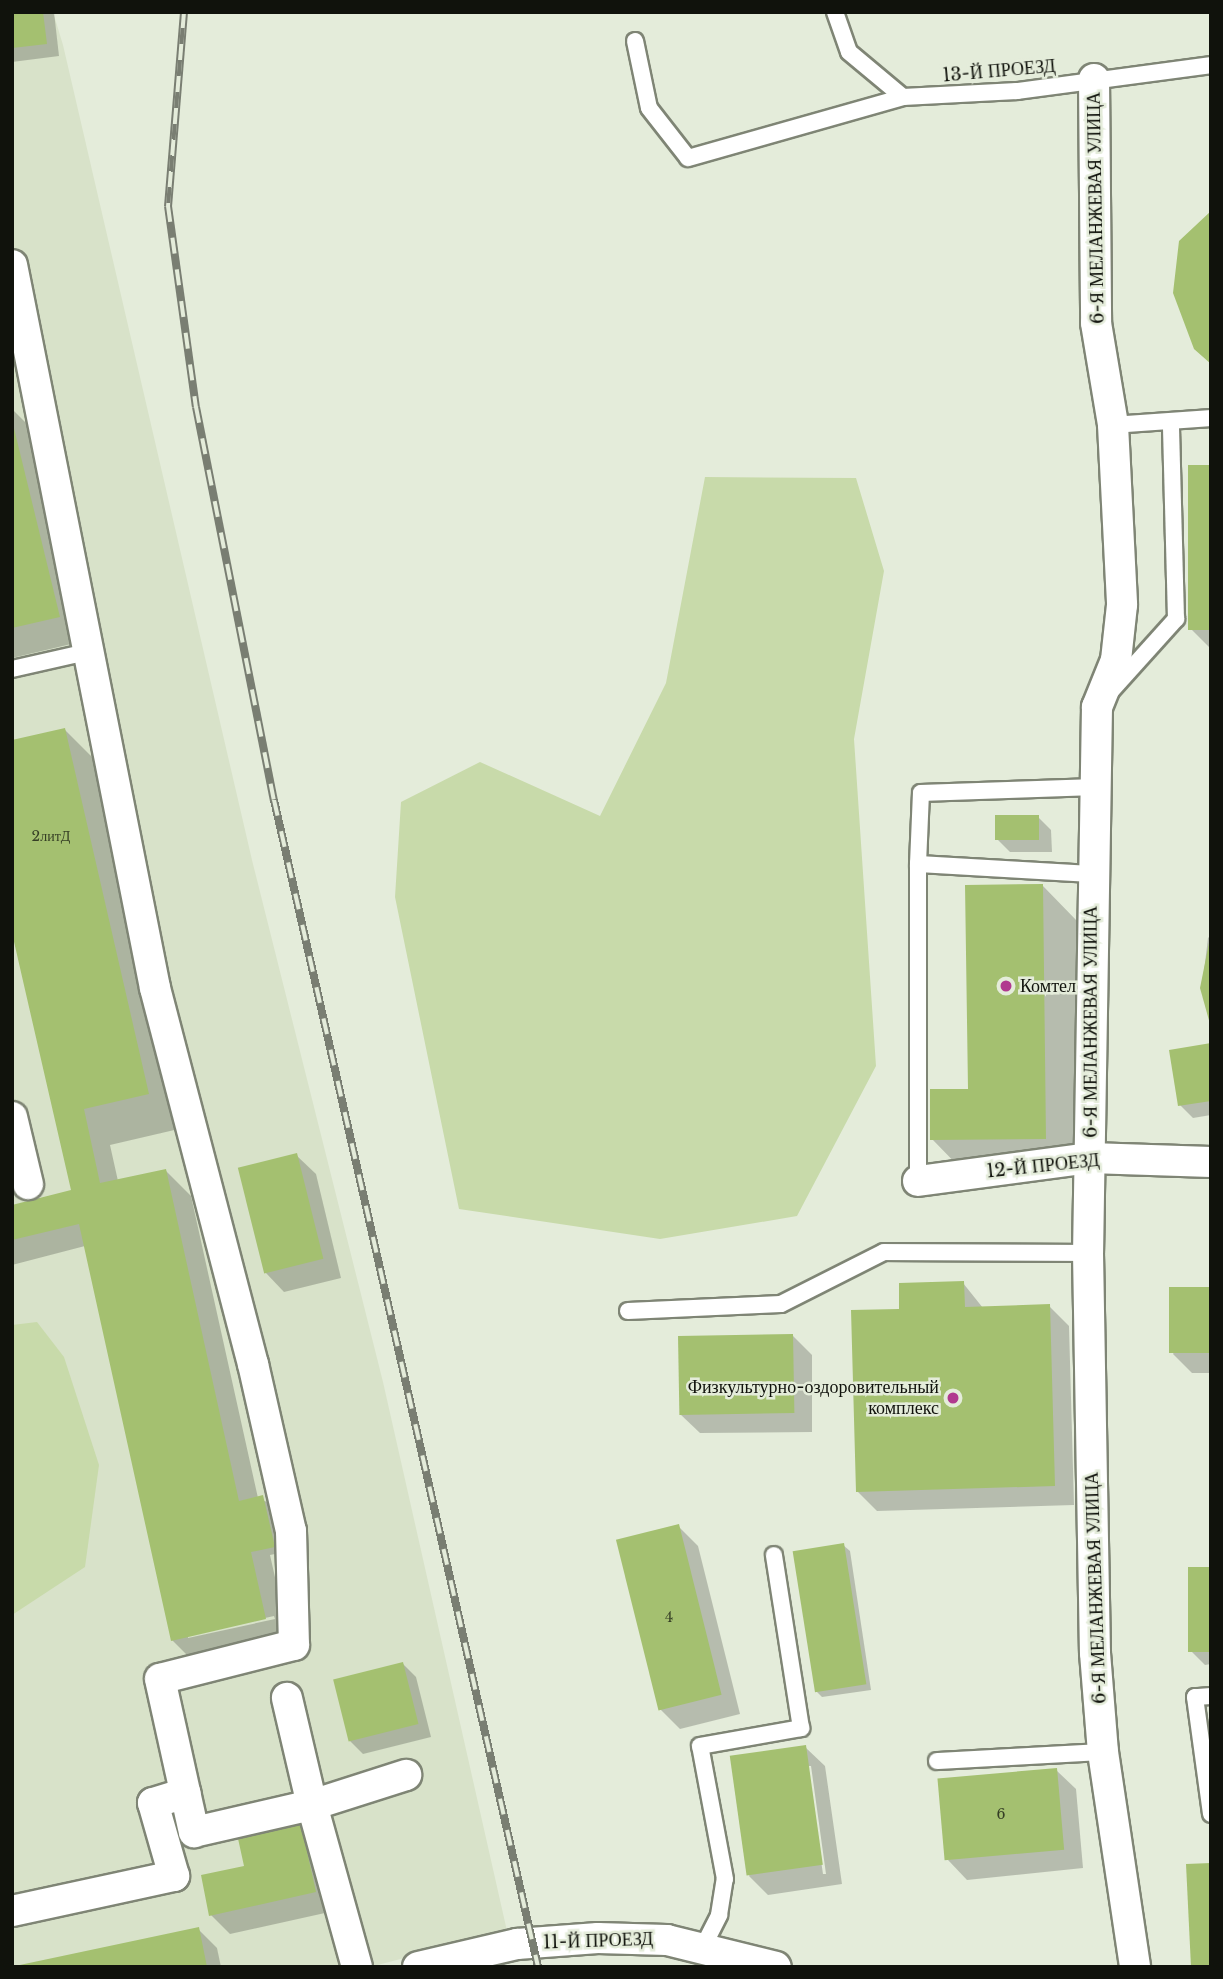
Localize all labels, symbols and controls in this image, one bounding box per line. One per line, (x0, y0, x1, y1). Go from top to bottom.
street label: 13-Й ПРОЕЗД (942, 55, 1056, 87)
street label: 6-Я МЕЛАНЖЕВАЯ УЛИЦА (1083, 92, 1109, 324)
house number: 2литД (32, 828, 70, 844)
street label: 6-Я МЕЛАНЖЕВАЯ УЛИЦА (1080, 906, 1102, 1138)
place label: Комтел (1020, 975, 1076, 997)
marker: Комтел (998, 978, 1014, 994)
street label: 12-Й ПРОЕЗД (986, 1149, 1100, 1183)
place label: Физкультурно-оздоровительный комплекс (688, 1377, 939, 1420)
marker: Физкультурно-оздоровительный комплекс (945, 1390, 961, 1406)
street label: 6-Я МЕЛАНЖЕВАЯ УЛИЦА (1081, 1472, 1111, 1704)
house number: 4 (665, 1609, 673, 1625)
house number: 6 (996, 1806, 1006, 1822)
street label: 11-Й ПРОЕЗД (543, 1928, 653, 1954)

